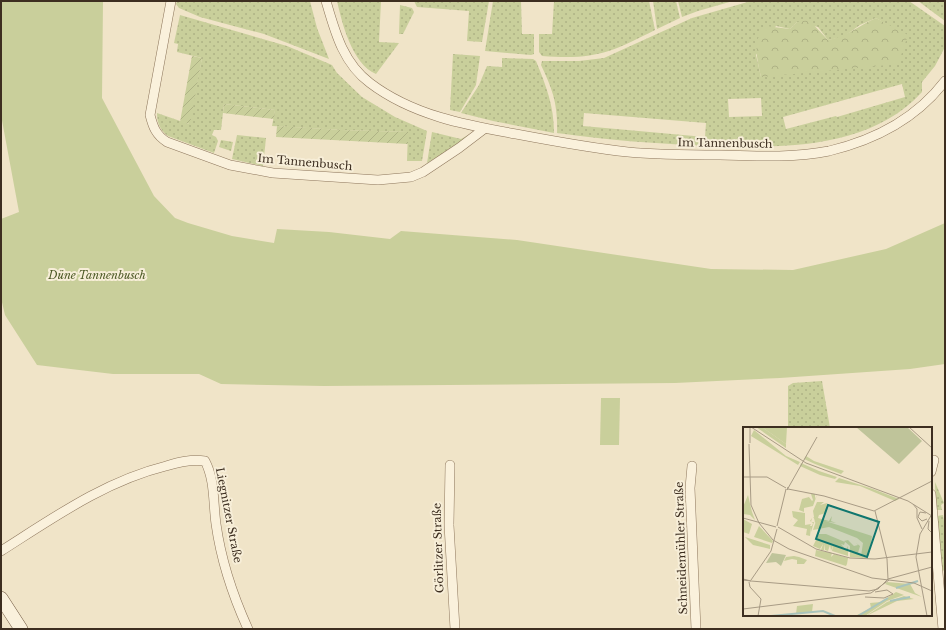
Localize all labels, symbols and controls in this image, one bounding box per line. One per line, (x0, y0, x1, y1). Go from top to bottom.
street label: Im Tannenbusch (677, 135, 773, 151)
street label: Im Tannenbusch (257, 151, 353, 173)
park label: Düne Tannenbusch (47, 268, 146, 282)
inset map (743, 427, 932, 616)
street label: Liegnitzer Straße (213, 466, 245, 564)
street label: Schneidemühler Straße (672, 481, 690, 615)
street label: Görlitzer Straße (429, 503, 447, 593)

